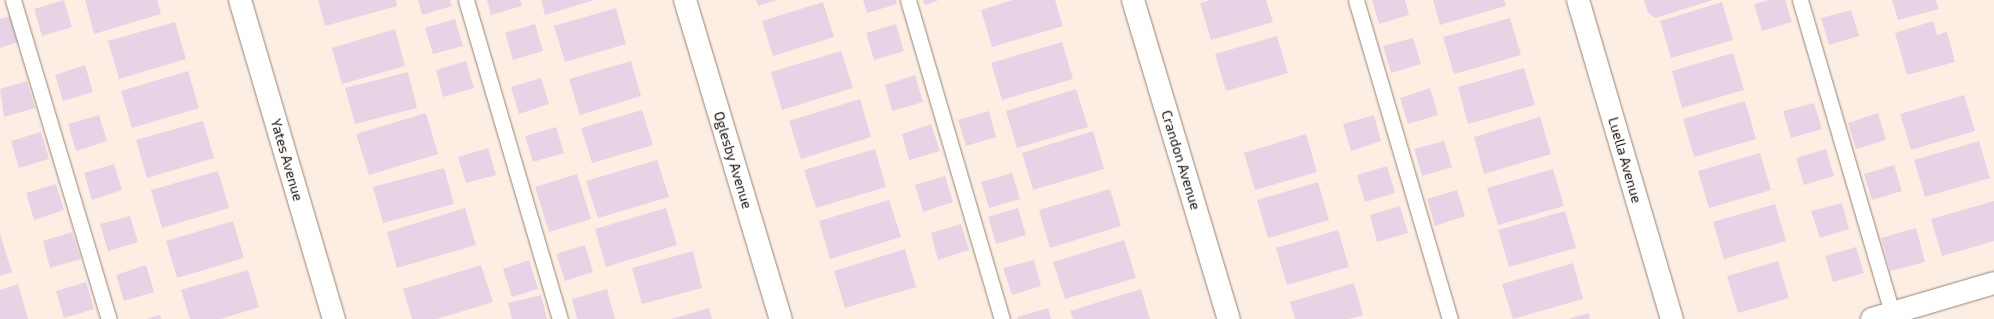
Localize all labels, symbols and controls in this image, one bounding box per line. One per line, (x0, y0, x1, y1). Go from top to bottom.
street label: Crandon Avenue (1158, 108, 1204, 212)
street label: Oglesby Avenue (710, 109, 756, 211)
street label: Luella Avenue (1605, 115, 1645, 205)
street label: Yates Avenue (267, 117, 307, 203)

